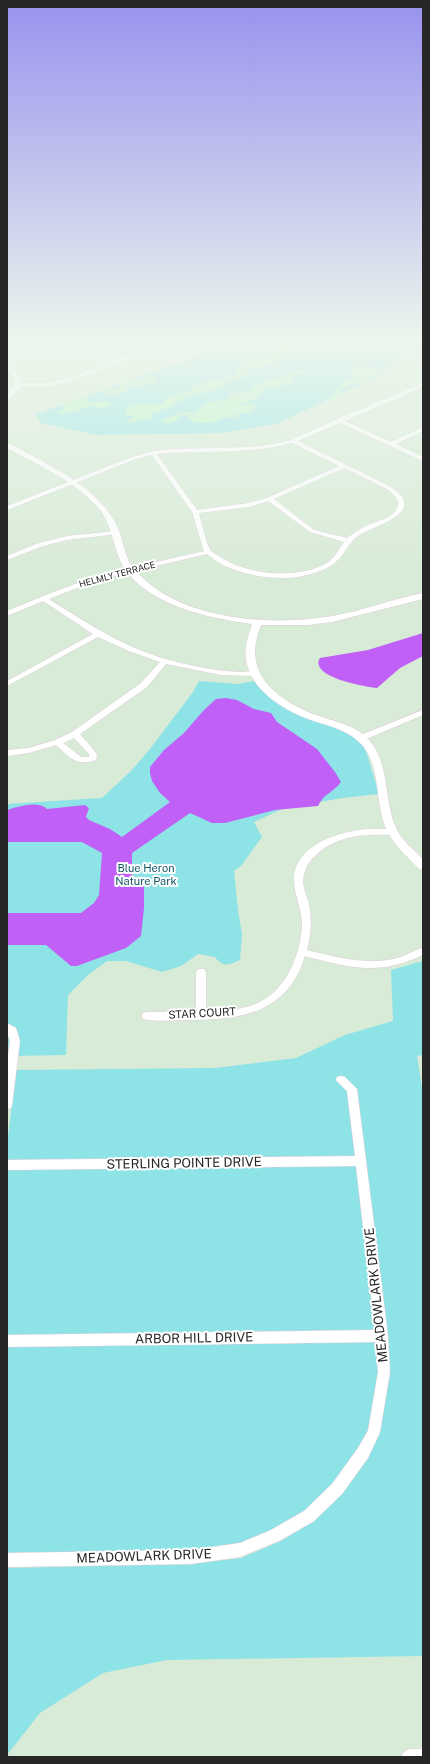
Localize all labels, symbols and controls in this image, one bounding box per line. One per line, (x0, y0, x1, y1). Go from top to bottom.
street label: HELMLY TERRACE (78, 558, 157, 589)
park label: Blue Heron Nature Park (115, 862, 177, 887)
street label: STAR COURT (168, 1005, 237, 1021)
street label: STERLING POINTE DRIVE (106, 1154, 262, 1172)
street label: MEADOWLARK DRIVE (361, 1227, 391, 1363)
street label: ARBOR HILL DRIVE (135, 1329, 253, 1347)
street label: MEADOWLARK DRIVE (76, 1546, 212, 1566)

